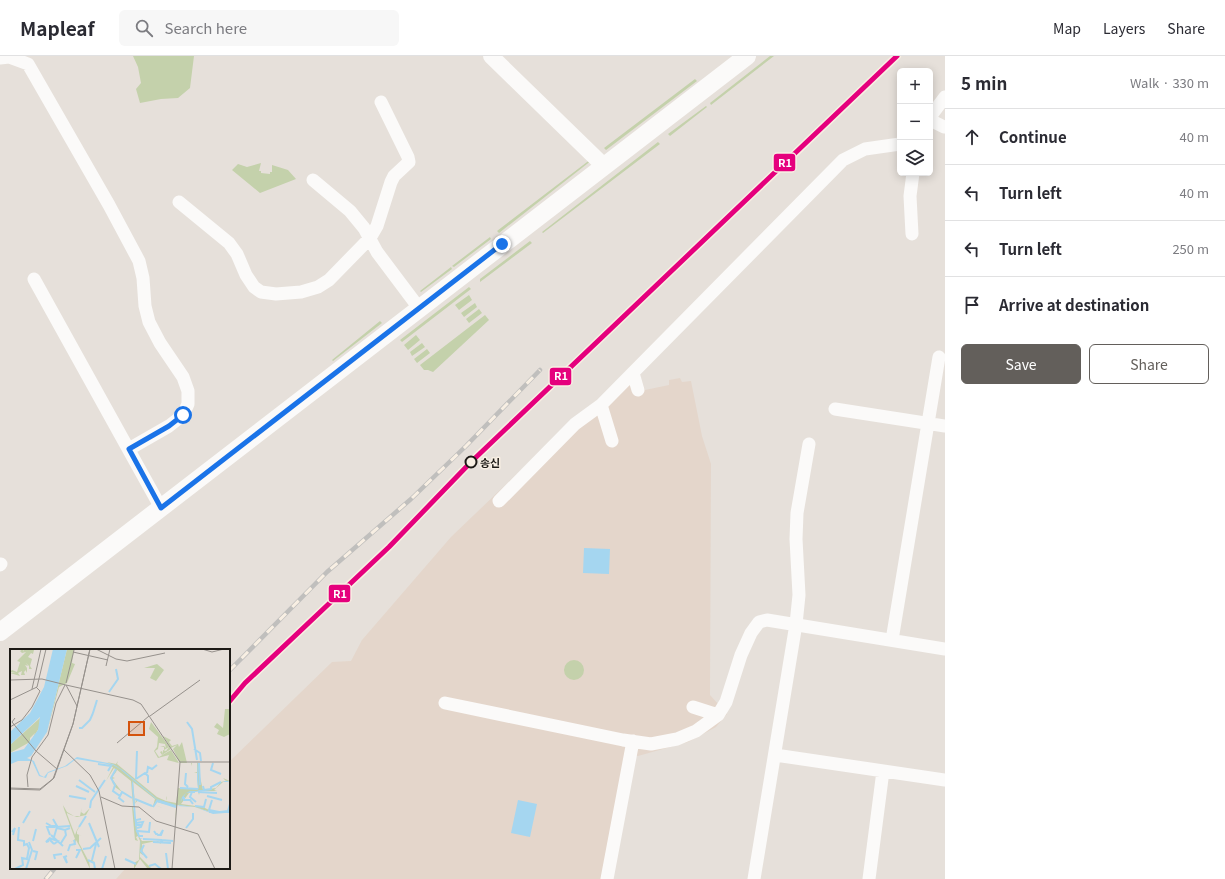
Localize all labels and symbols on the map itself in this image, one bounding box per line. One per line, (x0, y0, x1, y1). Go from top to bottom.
line badge: R1 (773, 153, 796, 172)
text: R1 (778, 154, 792, 170)
route end (493, 235, 511, 253)
line badge: R1 (549, 367, 572, 386)
text: R1 (554, 367, 568, 383)
route start (174, 406, 192, 424)
place label: 송신 (480, 454, 500, 470)
marker: 송신 (464, 455, 478, 469)
line badge: R1 (328, 584, 351, 603)
text: R1 (333, 585, 347, 601)
inset map (10, 649, 230, 869)

